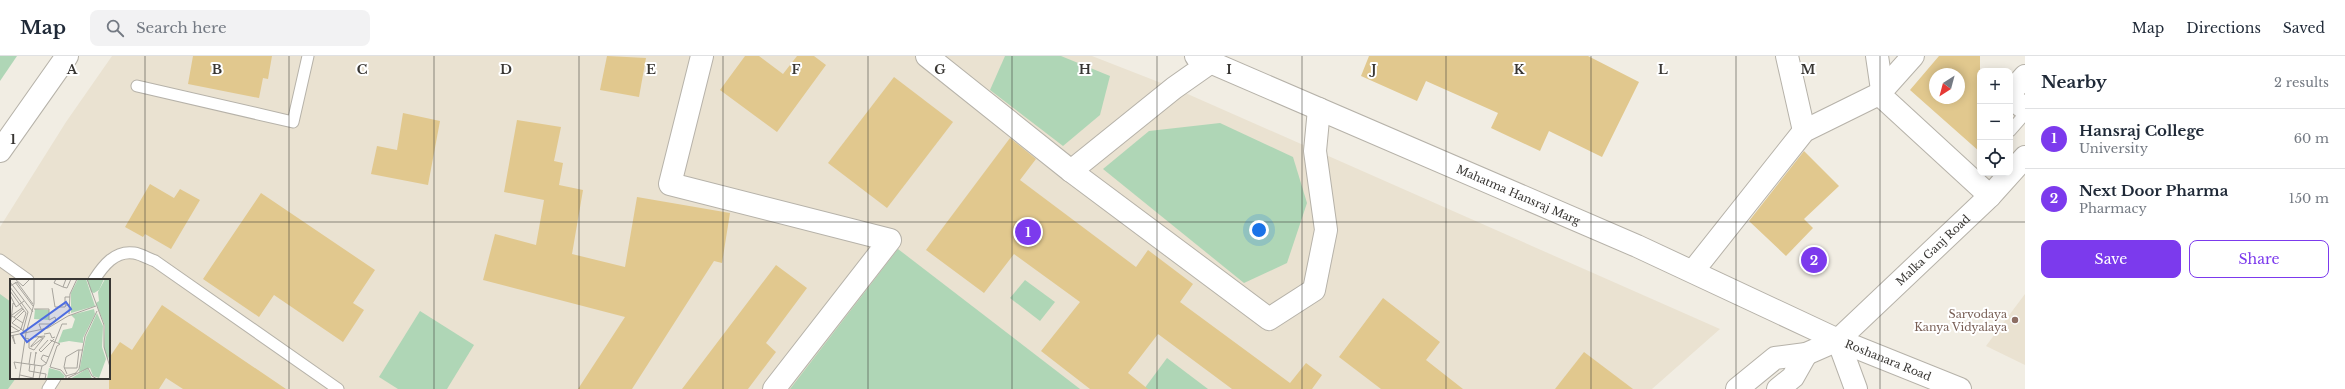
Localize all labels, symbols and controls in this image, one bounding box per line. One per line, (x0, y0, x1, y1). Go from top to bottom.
search box (90, 10, 370, 46)
text: Map (20, 16, 66, 39)
icon: search (104, 17, 126, 39)
text: Search here (136, 18, 227, 37)
text: Map (2132, 19, 2164, 37)
text: Directions (2186, 19, 2261, 37)
text: Saved (2283, 19, 2325, 37)
text: A (66, 61, 78, 78)
text: B (212, 61, 222, 78)
text: C (357, 61, 368, 78)
text: D (500, 61, 512, 78)
text: E (646, 61, 656, 78)
text: F (792, 61, 801, 78)
text: G (934, 61, 946, 78)
text: H (1079, 61, 1091, 78)
text: I (1226, 61, 1232, 78)
text: J (1368, 61, 1377, 78)
text: K (1514, 61, 1525, 78)
text: L (1658, 61, 1668, 78)
text: M (1801, 61, 1816, 78)
north arrow (1929, 68, 1965, 104)
map controls (1977, 68, 2013, 176)
button: + (1977, 68, 2013, 104)
text: Nearby (2041, 72, 2107, 93)
text: 2 results (2274, 74, 2329, 91)
button: − (1977, 104, 2013, 140)
text: Hansraj College (2079, 121, 2204, 140)
text: 1 (2051, 130, 2057, 147)
text: 60 m (2294, 130, 2329, 147)
text: 1 (10, 131, 16, 148)
button: locate (1977, 140, 2013, 176)
text: University (2079, 140, 2148, 157)
street label: Mahatma Hansraj Marg (1454, 162, 1583, 228)
text: Next Door Pharma (2079, 181, 2228, 200)
text: 2 (2050, 190, 2058, 207)
text: 150 m (2289, 190, 2329, 207)
text: Pharmacy (2079, 200, 2147, 217)
street label: Malka Ganj Road (1893, 211, 1973, 288)
pin: 1 (1015, 217, 1041, 247)
your location (1249, 220, 1269, 240)
button: Save (2041, 240, 2181, 278)
button: Share (2189, 240, 2329, 278)
pin: 2 (1801, 245, 1827, 275)
inset map (10, 279, 110, 379)
place label: Sarvodaya Kanya Vidyalaya (1914, 307, 2008, 334)
marker: Sarvodaya Kanya Vidyalaya (2010, 315, 2020, 325)
street label: Roshanara Road (1843, 336, 1934, 384)

